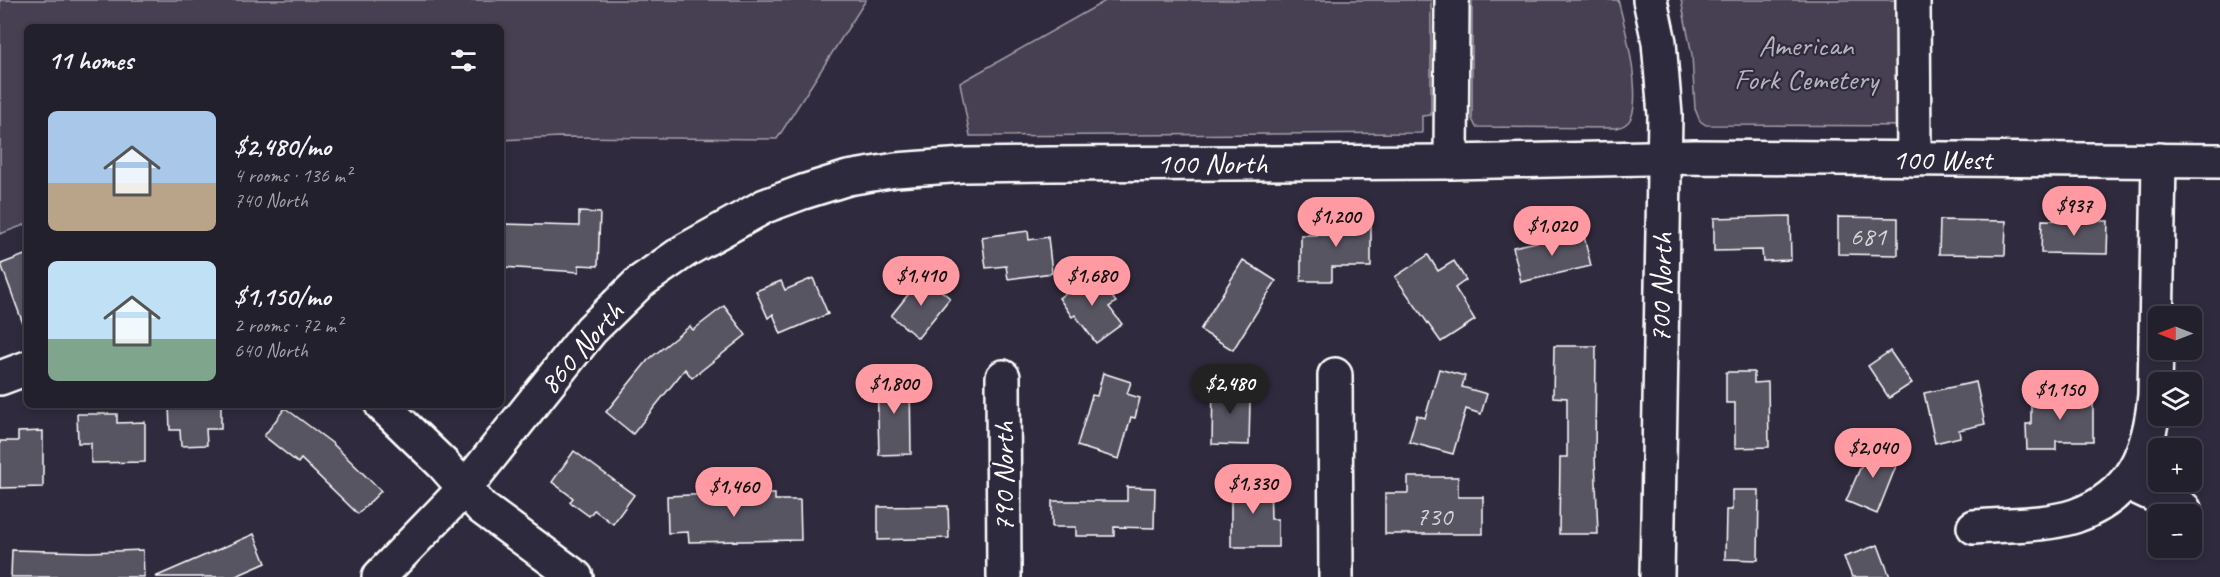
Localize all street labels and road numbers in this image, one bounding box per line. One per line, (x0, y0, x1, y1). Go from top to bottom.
street label: 100 West (1892, 140, 1995, 178)
street label: 100 North (1157, 144, 1268, 182)
street label: 700 North (1641, 232, 1681, 344)
street label: 860 North (530, 293, 632, 402)
street label: 790 North (984, 421, 1022, 532)

